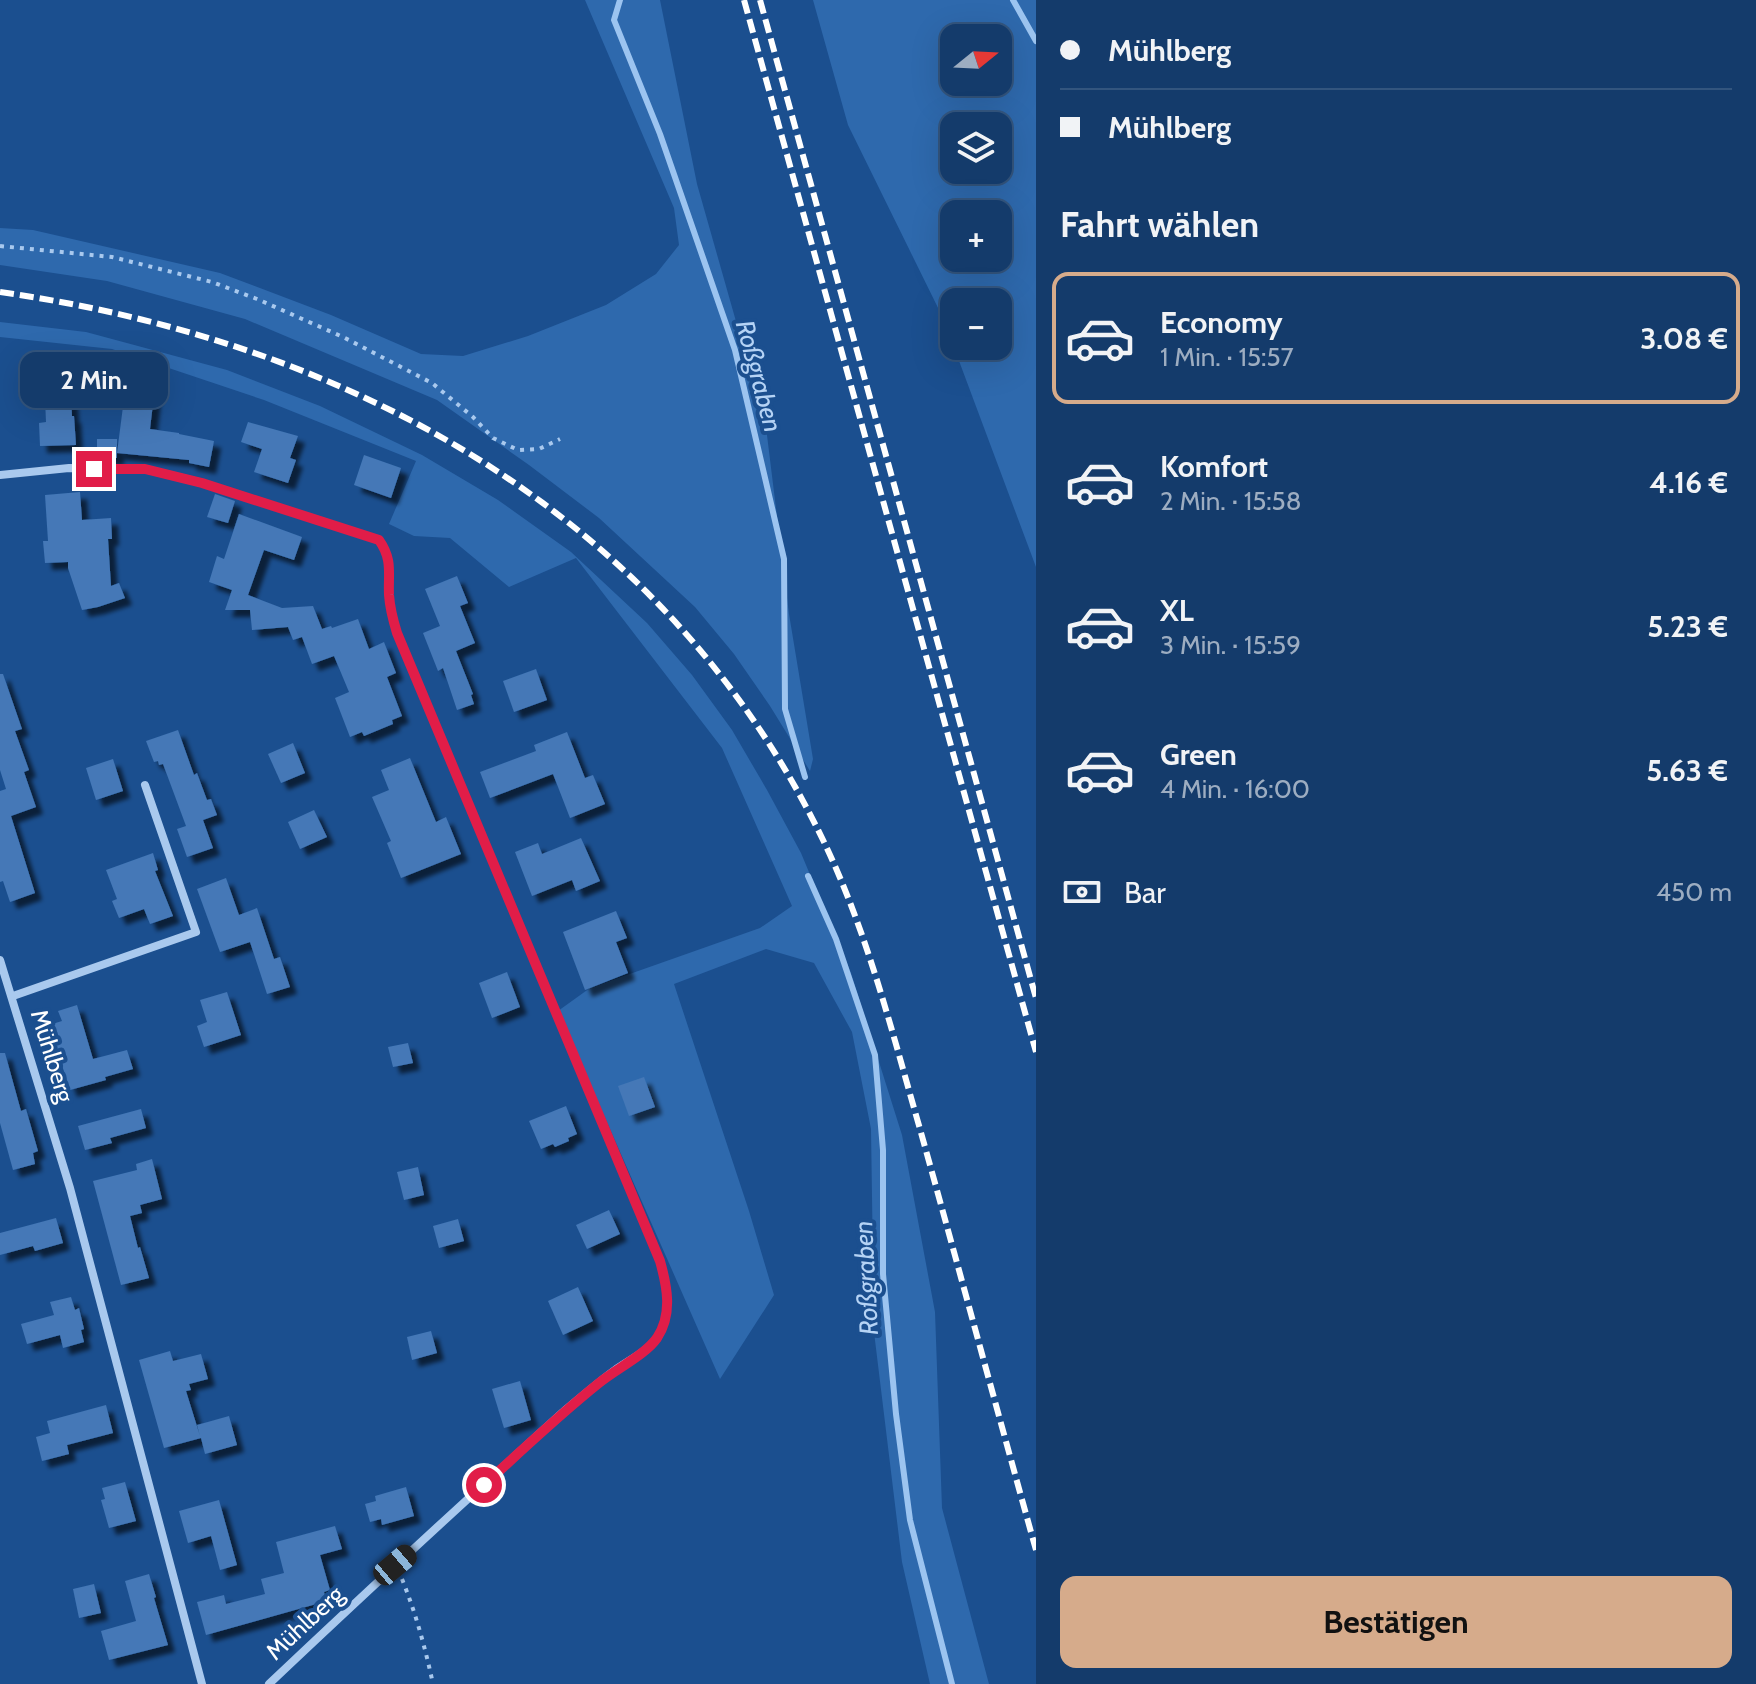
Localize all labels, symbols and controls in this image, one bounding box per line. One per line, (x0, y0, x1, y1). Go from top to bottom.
north arrow (940, 24, 1012, 96)
map controls (940, 24, 1012, 360)
text: Mühlberg (1108, 32, 1231, 69)
text: Mühlberg (1108, 109, 1231, 146)
button: layers (940, 112, 1012, 184)
button: + (940, 200, 1012, 272)
text: Fahrt wählen (1060, 202, 1259, 246)
button: − (940, 288, 1012, 360)
icon: car (1064, 302, 1136, 374)
text: Economy (1160, 304, 1283, 341)
water label: Roßgraben (729, 317, 789, 435)
text: 3.08 € (1640, 320, 1728, 357)
text: 1 Min. · 15:57 (1160, 341, 1294, 373)
callout: 2 Min. (20, 353, 168, 409)
text: 2 Min. (60, 364, 128, 396)
icon: car (1064, 446, 1136, 518)
text: Komfort (1160, 448, 1268, 485)
route end (76, 451, 112, 487)
text: 4.16 € (1649, 464, 1728, 501)
text: 2 Min. · 15:58 (1160, 485, 1301, 517)
icon: car (1064, 590, 1136, 662)
text: XL (1160, 592, 1194, 629)
text: 5.23 € (1647, 608, 1728, 645)
text: 3 Min. · 15:59 (1160, 629, 1301, 661)
icon: car (1064, 734, 1136, 806)
text: Green (1160, 736, 1237, 773)
text: 5.63 € (1646, 752, 1728, 789)
text: 4 Min. · 16:00 (1160, 773, 1310, 805)
icon: cash (1060, 870, 1104, 914)
text: Bar (1124, 874, 1166, 911)
text: 450 m (1656, 876, 1732, 908)
street label: Mühlberg (25, 1006, 81, 1107)
water label: Roßgraben (847, 1220, 885, 1336)
route start (466, 1467, 502, 1503)
car (369, 1540, 421, 1590)
button: Bestätigen (1060, 1576, 1732, 1668)
street label: Mühlberg (260, 1579, 350, 1666)

